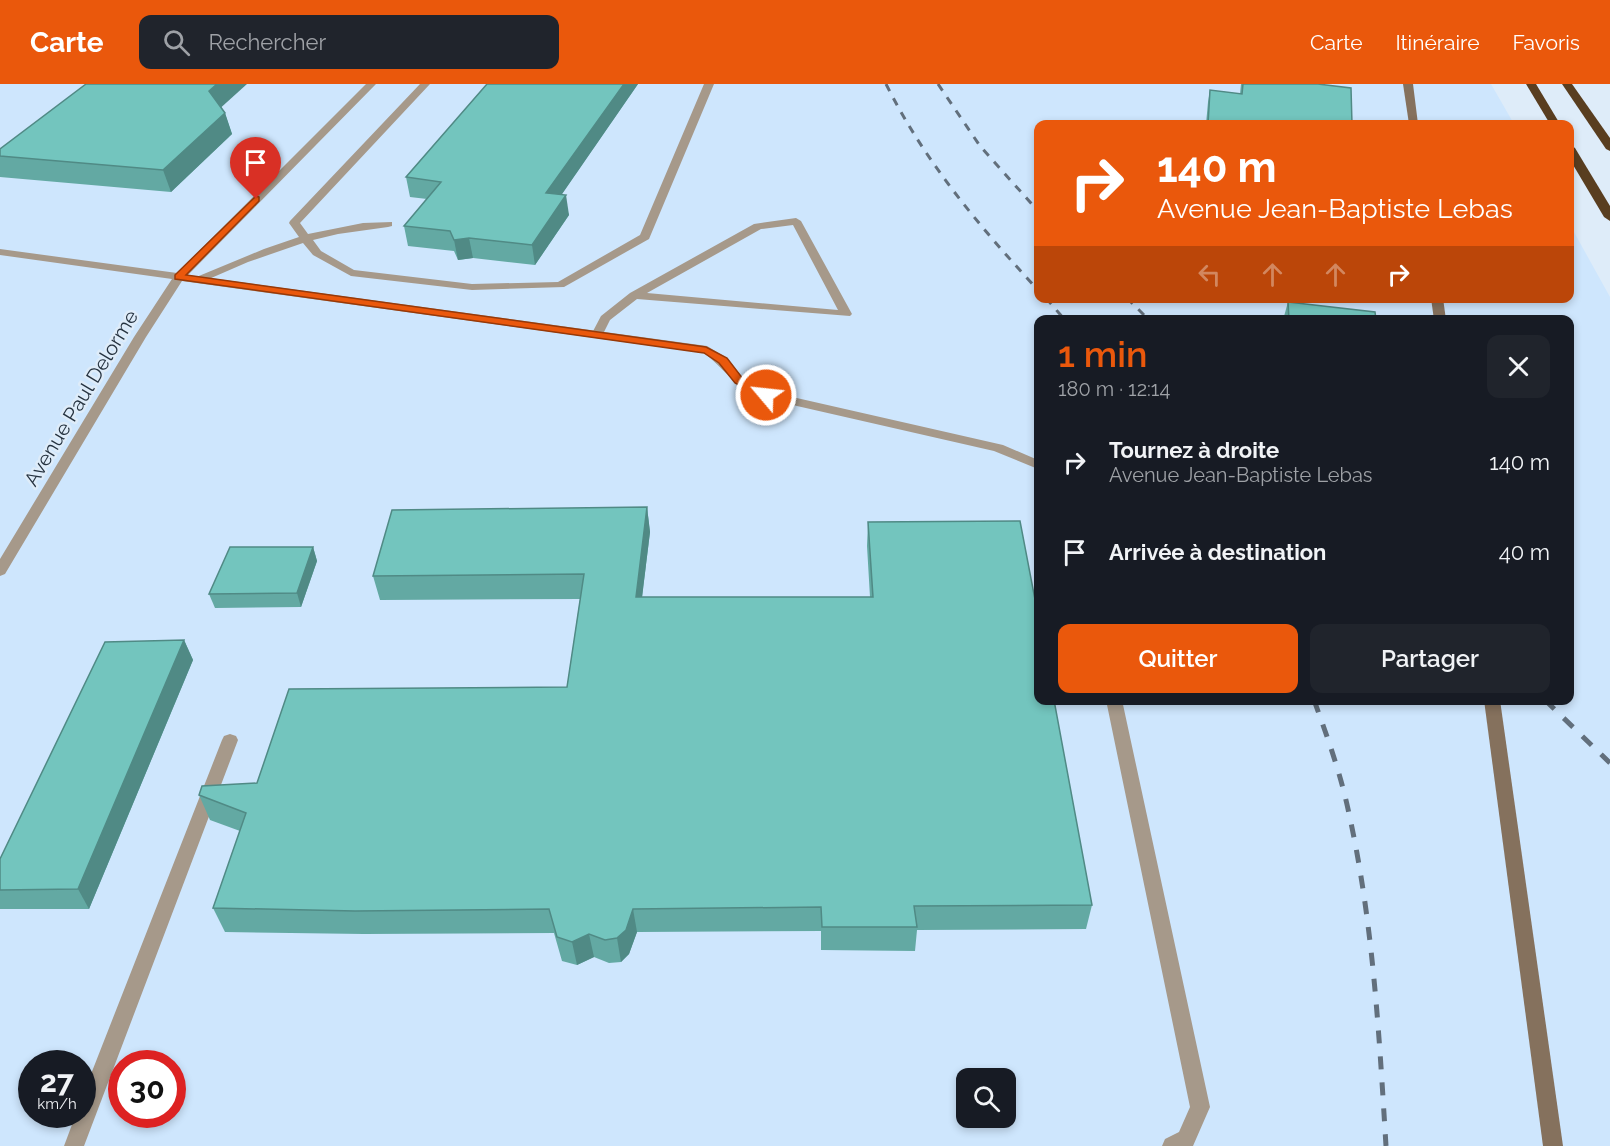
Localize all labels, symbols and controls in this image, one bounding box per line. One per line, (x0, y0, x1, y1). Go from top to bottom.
search box (139, 15, 559, 69)
text: Carte (30, 26, 103, 59)
icon: search (160, 26, 193, 59)
text: Rechercher (208, 29, 326, 55)
text: Carte (1310, 30, 1362, 55)
text: Itinéraire (1395, 30, 1479, 55)
text: Favoris (1512, 30, 1580, 55)
pin (230, 137, 281, 199)
text: 140 m (1157, 143, 1277, 192)
icon: right (1058, 144, 1136, 222)
icon: arrive (239, 146, 272, 179)
text: Avenue Jean-Baptiste Lebas (1157, 193, 1513, 224)
icon: left (1193, 258, 1226, 291)
icon: ahead (1256, 258, 1289, 291)
icon: ahead (1319, 258, 1352, 291)
icon: right (1382, 258, 1415, 291)
street label: Avenue Paul Delorme (19, 306, 143, 490)
text: 1 min (1058, 333, 1147, 375)
button: close (1487, 335, 1550, 398)
position arrow (734, 363, 798, 427)
text: 180 m · 12:14 (1058, 377, 1170, 401)
text: Tournez à droite (1109, 437, 1279, 463)
icon: right (1058, 446, 1091, 479)
text: 140 m (1489, 449, 1550, 475)
text: Avenue Jean-Baptiste Lebas (1109, 463, 1373, 487)
icon: arrive (1058, 536, 1091, 569)
text: Arrivée à destination (1109, 539, 1326, 565)
text: 40 m (1499, 539, 1550, 565)
button: Quitter (1058, 624, 1298, 693)
button: Partager (1310, 624, 1550, 693)
speed limit sign: 30 (108, 1050, 186, 1128)
text: 27 (40, 1064, 74, 1099)
map controls (956, 1068, 1016, 1128)
button: search (956, 1068, 1016, 1128)
text: km/h (37, 1095, 77, 1113)

